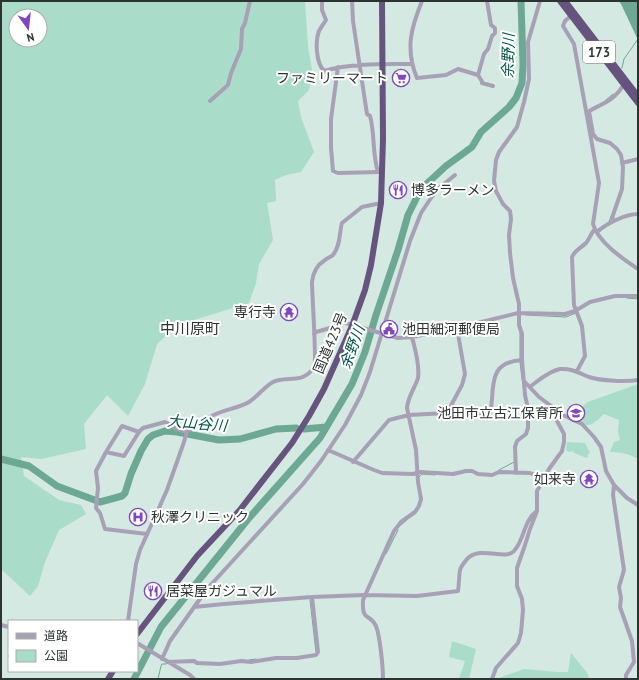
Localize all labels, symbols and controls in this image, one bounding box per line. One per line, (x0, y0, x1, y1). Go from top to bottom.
north arrow (8, 8, 48, 48)
text: N (25, 30, 36, 45)
water label: 余野川 (498, 31, 518, 79)
road number: 173 (583, 41, 615, 63)
supermarket icon: ファミリーマート (391, 68, 411, 88)
place label: ファミリーマート (276, 69, 388, 87)
restaurant icon: 博多ラーメン (388, 180, 408, 200)
place label: 博多ラーメン (411, 181, 494, 199)
temple icon: 専行寺 (279, 302, 299, 322)
place label: 専行寺 (234, 303, 276, 321)
street label: 国道423号 (309, 310, 351, 376)
district label: 中川原町 (160, 319, 220, 338)
public building icon: 池田細河郵便局 (379, 319, 399, 339)
place label: 池田細河郵便局 (402, 320, 500, 338)
water label: 余野川 (335, 321, 369, 371)
school or university icon: 池田市立古江保育所 (566, 403, 586, 423)
place label: 池田市立古江保育所 (437, 404, 563, 422)
water label: 大山谷川 (166, 411, 230, 435)
temple icon: 如来寺 (579, 469, 599, 489)
place label: 如来寺 (534, 470, 576, 488)
hospital icon: 秋澤クリニック (128, 507, 148, 527)
place label: 秋澤クリニック (151, 508, 249, 526)
restaurant icon: 居菜屋ガジュマル (143, 581, 163, 601)
place label: 居菜屋ガジュマル (166, 582, 277, 600)
legend (8, 620, 138, 672)
text: 道路 (44, 628, 68, 643)
text: 公園 (44, 648, 68, 663)

